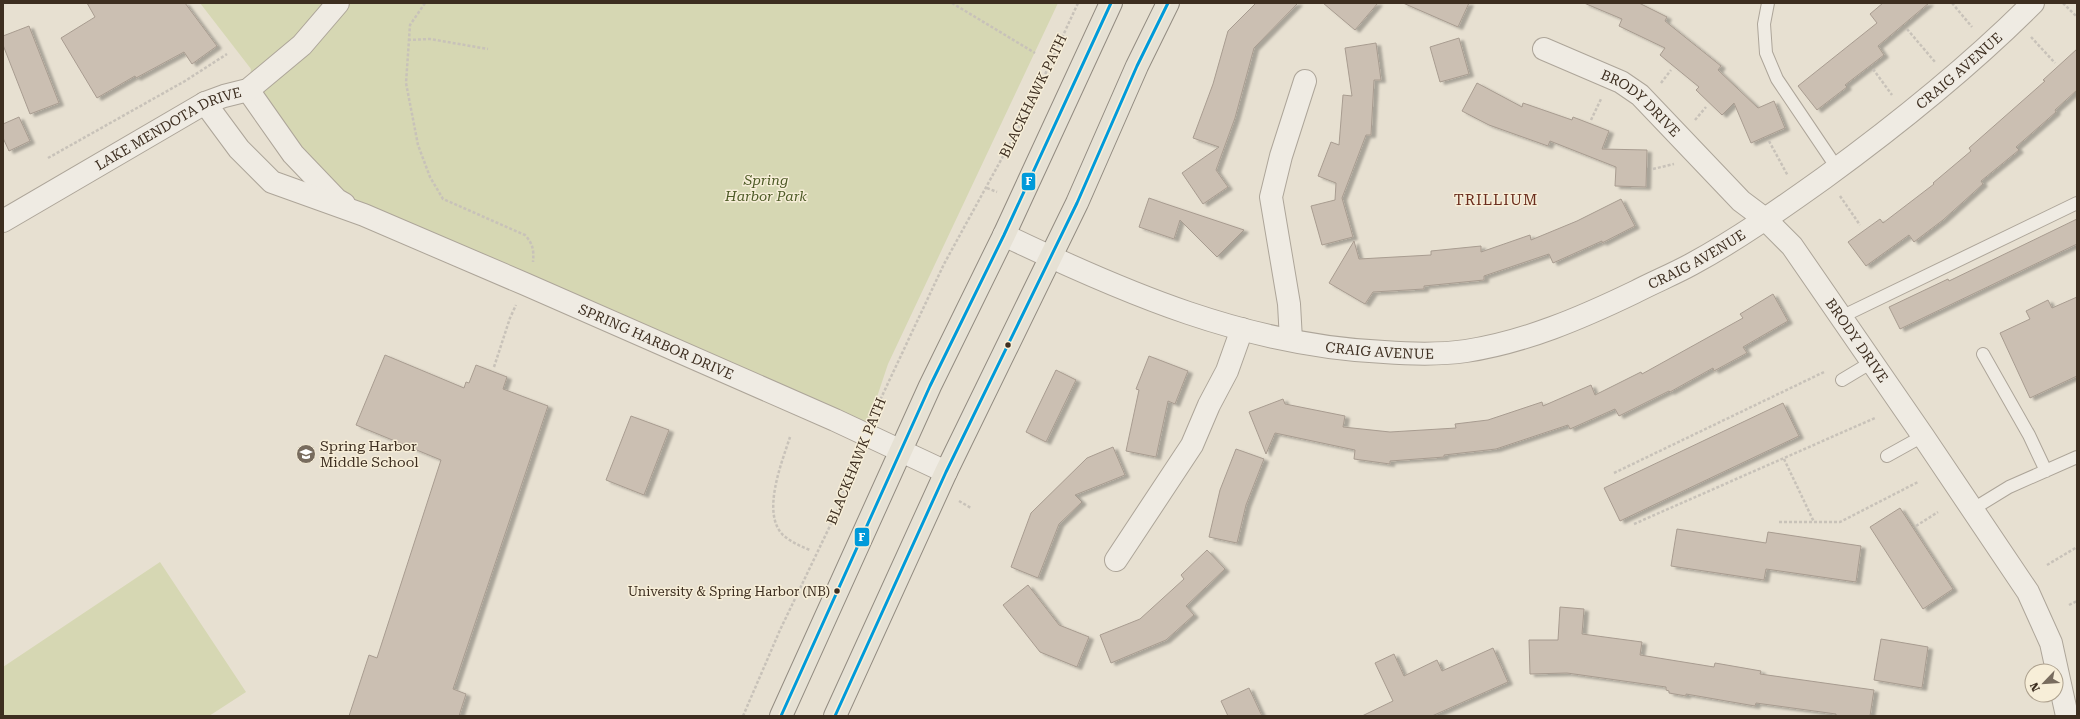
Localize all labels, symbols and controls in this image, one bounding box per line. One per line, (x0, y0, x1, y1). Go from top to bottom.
street label: CRAIG AVENUE (1913, 29, 2005, 112)
street label: BLACKHAWK PATH (996, 31, 1070, 160)
street label: BRODY DRIVE (1599, 66, 1683, 140)
street label: LAKE MENDOTA DRIVE (93, 84, 243, 173)
park label: Spring Harbor Park (724, 172, 807, 204)
line badge: F (1021, 172, 1036, 191)
text: F (1026, 175, 1033, 188)
district label: TRILLIUM (1454, 191, 1538, 209)
street label: CRAIG AVENUE (1645, 226, 1748, 292)
street label: BRODY DRIVE (1823, 295, 1892, 385)
street label: SPRING HARBOR DRIVE (576, 301, 736, 383)
street label: CRAIG AVENUE (1324, 339, 1434, 362)
unlabelled marker (1003, 340, 1013, 350)
street label: BLACKHAWK PATH (823, 395, 889, 527)
place label: Spring Harbor Middle School (320, 438, 419, 470)
school or university icon: Spring Harbor Middle School (295, 443, 317, 465)
line badge: F (854, 527, 870, 547)
text: F (859, 531, 866, 544)
place label: University & Spring Harbor (NB) (628, 584, 830, 599)
marker: University & Spring Harbor (NB) (832, 586, 842, 596)
north arrow (2024, 663, 2064, 703)
text: N (2027, 680, 2043, 694)

